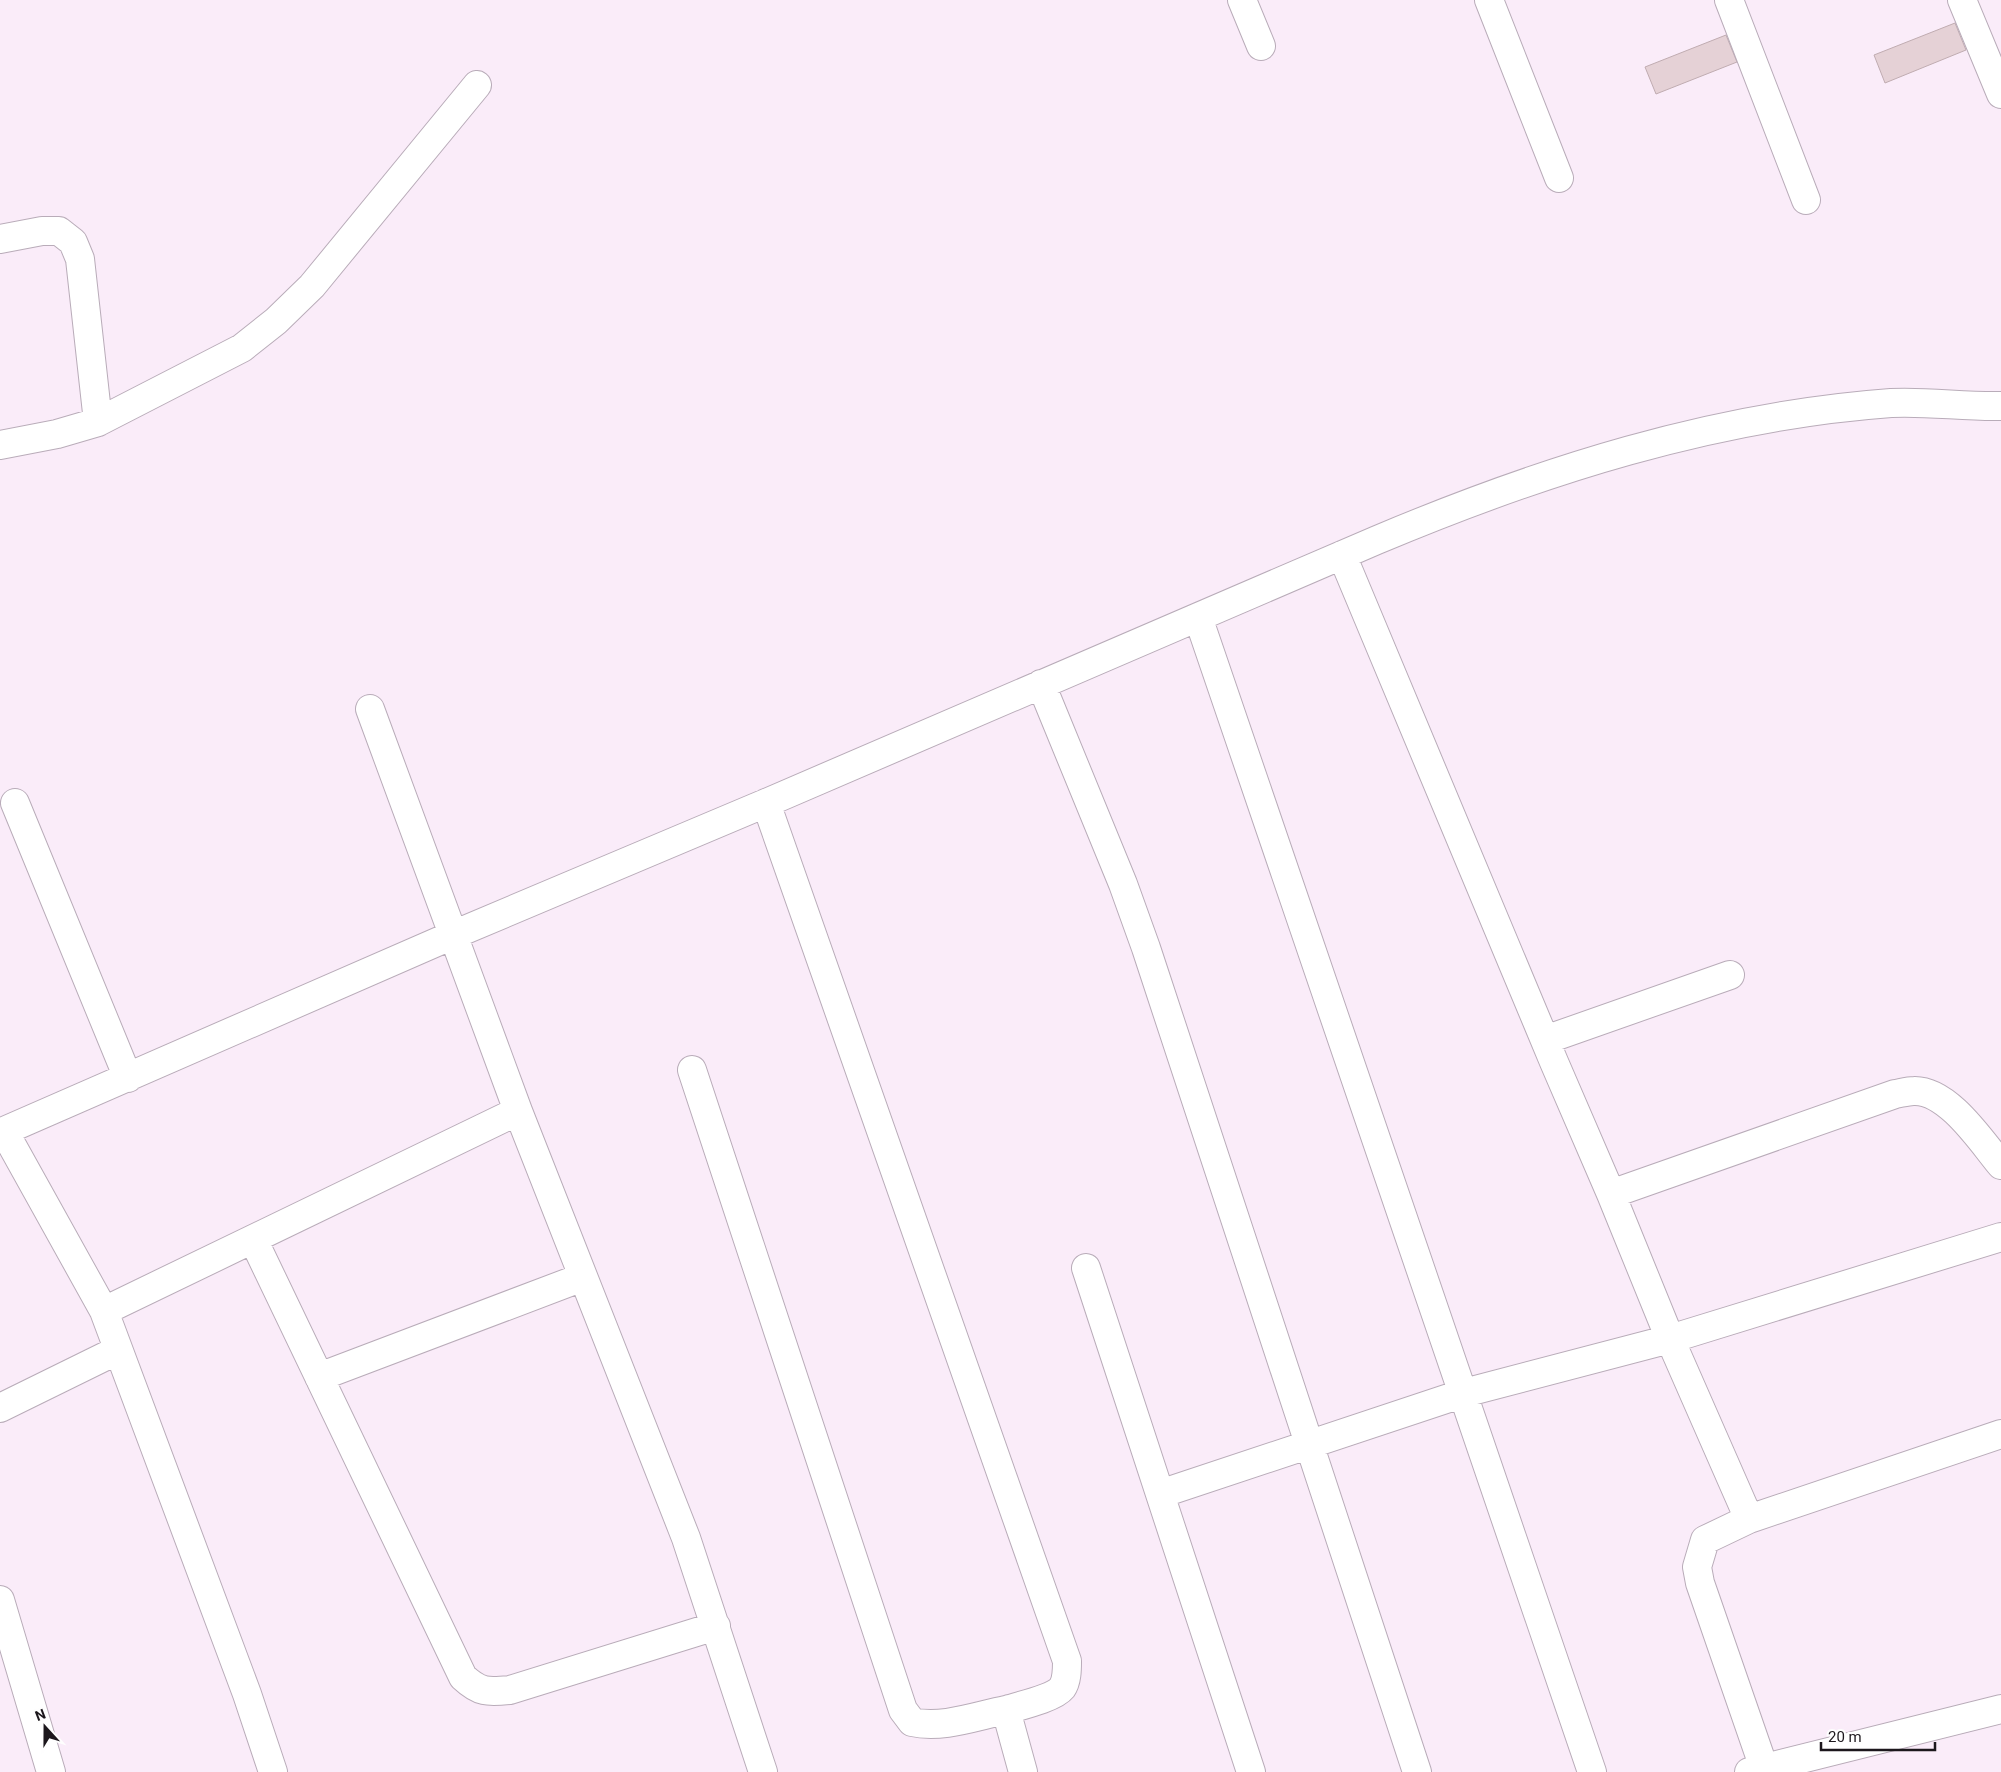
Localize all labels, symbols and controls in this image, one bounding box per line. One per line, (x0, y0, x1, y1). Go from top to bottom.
north arrow (20, 1702, 70, 1752)
text: N (33, 1706, 48, 1724)
scale bar (1821, 1720, 1935, 1752)
text: 20 m (1828, 1728, 1862, 1746)

